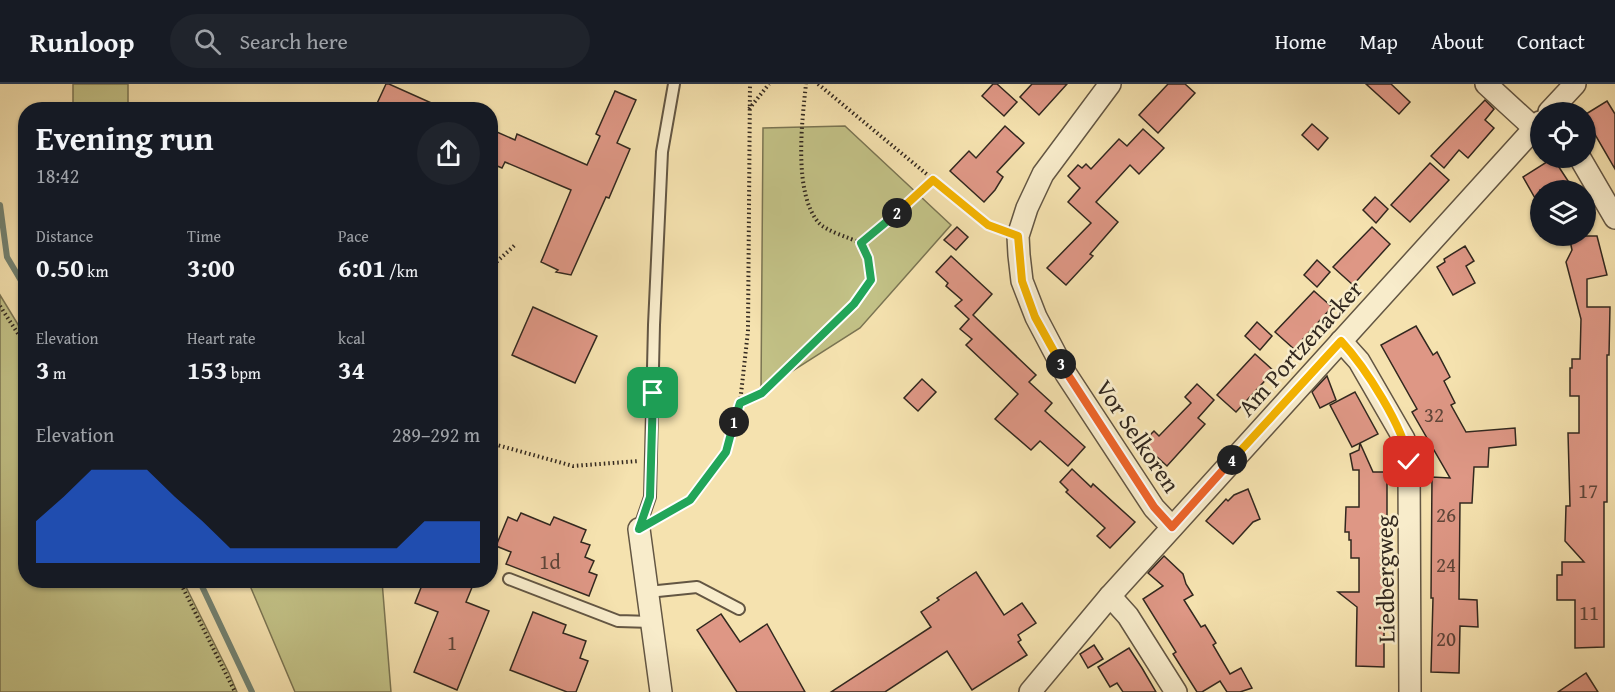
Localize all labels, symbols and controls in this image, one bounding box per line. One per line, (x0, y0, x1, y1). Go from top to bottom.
search box (170, 14, 590, 68)
text: Runloop (30, 21, 134, 62)
icon: search (191, 25, 224, 58)
text: Search here (239, 25, 348, 57)
text: Home (1275, 26, 1326, 57)
text: Map (1359, 26, 1398, 57)
text: About (1431, 26, 1484, 57)
text: Contact (1517, 26, 1585, 57)
map controls (1530, 102, 1596, 246)
button: locate (1530, 102, 1596, 168)
text: Evening run (36, 114, 213, 162)
button: share (417, 122, 480, 185)
text: 18:42 (36, 161, 79, 190)
button: layers (1530, 180, 1596, 246)
pin: 2 (882, 198, 912, 228)
text: 2 (893, 201, 901, 225)
text: Distance (36, 224, 93, 248)
text: Time (187, 224, 221, 248)
text: Pace (338, 224, 369, 248)
text: 0.50 (36, 248, 84, 287)
text: 3:00 (187, 248, 235, 287)
text: 6:01 (338, 248, 386, 287)
text: km (84, 259, 108, 283)
text: /km (386, 259, 418, 283)
street label: Am Portzenacker (1229, 272, 1371, 424)
text: Elevation (36, 326, 99, 350)
text: Heart rate (187, 326, 256, 350)
text: kcal (338, 326, 365, 350)
pin: 3 (1046, 349, 1076, 379)
text: 3 (36, 350, 49, 389)
text: 153 (187, 350, 227, 389)
text: 34 (338, 350, 365, 389)
text: 3 (1057, 352, 1065, 376)
text: m (49, 361, 66, 385)
text: bpm (227, 361, 261, 385)
pin (627, 367, 678, 418)
street label: Vor Selkoren (1087, 372, 1189, 500)
icon: arrive (636, 376, 669, 409)
house number: 32 (1424, 399, 1444, 430)
pin: 1 (719, 407, 749, 437)
text: 1 (730, 410, 738, 434)
text: Elevation (36, 420, 114, 449)
text: 289–292 m (392, 420, 480, 449)
pin (1383, 436, 1434, 487)
pin: 4 (1217, 445, 1247, 475)
icon: check (1392, 445, 1425, 478)
text: 4 (1228, 448, 1236, 472)
house number: 17 (1578, 475, 1598, 506)
house number: 26 (1436, 499, 1456, 530)
street label: Liedbergweg (1366, 515, 1404, 643)
house number: 1d (539, 546, 561, 577)
house number: 24 (1436, 549, 1456, 580)
house number: 11 (1579, 597, 1599, 628)
house number: 20 (1436, 623, 1456, 654)
house number: 1 (447, 627, 457, 658)

